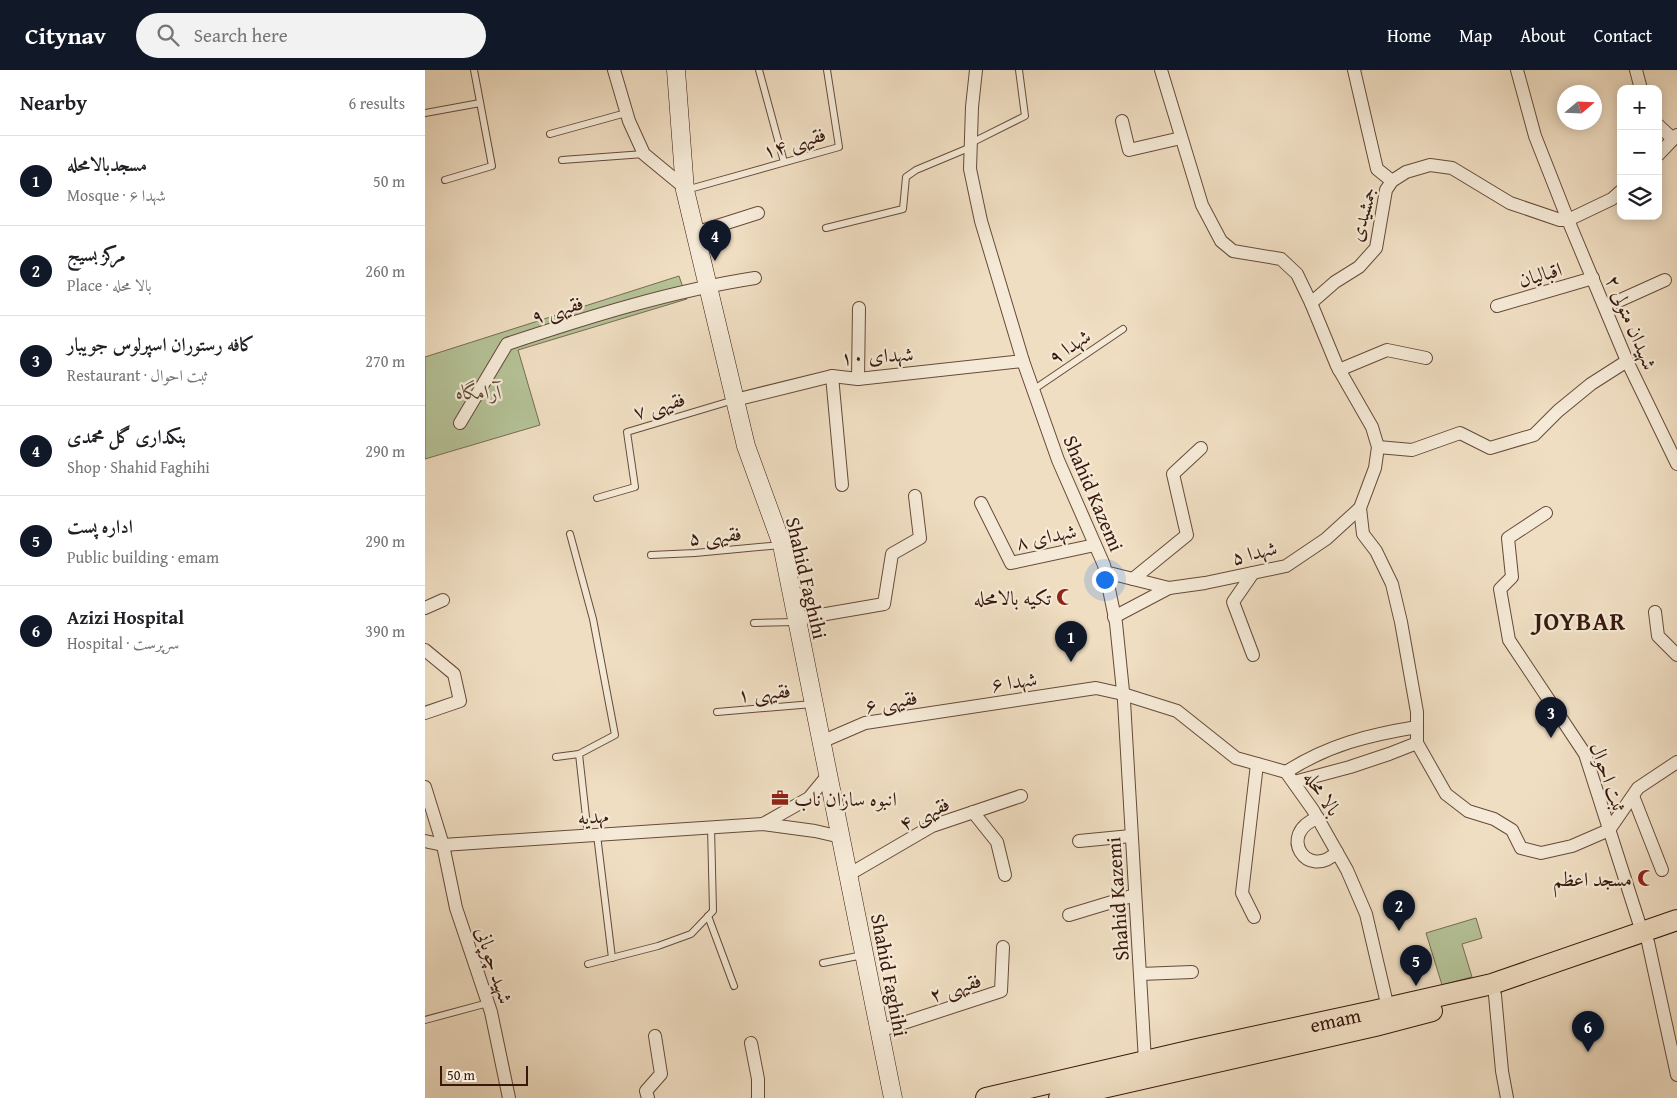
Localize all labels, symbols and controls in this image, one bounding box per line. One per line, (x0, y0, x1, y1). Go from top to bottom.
search box (136, 13, 486, 58)
text: Citynav (25, 18, 106, 53)
icon: search (154, 21, 182, 49)
text: Search here (194, 21, 288, 49)
text: Home (1387, 22, 1431, 49)
text: Map (1459, 22, 1492, 49)
text: About (1520, 22, 1566, 49)
text: Contact (1594, 22, 1652, 49)
north arrow (1557, 85, 1602, 130)
map controls (1617, 85, 1662, 220)
button: + (1617, 85, 1662, 130)
text: Nearby (20, 87, 87, 118)
text: 6 results (348, 91, 405, 115)
street label: فقیهی ۱۴ (759, 119, 829, 166)
button: − (1617, 130, 1662, 175)
text: مسجدبالامحله (67, 150, 147, 178)
text: 1 (32, 169, 40, 193)
text: 50 m (373, 169, 405, 193)
button: layers (1617, 175, 1662, 220)
text: Mosque · شهدا ۶ (67, 183, 166, 207)
street label: جمشیدی (1340, 183, 1384, 245)
pin: 4 (699, 220, 731, 261)
text: مرکز بسیج (67, 240, 126, 268)
street label: اقبالیان (1515, 254, 1565, 294)
text: 2 (32, 259, 40, 283)
text: 260 m (365, 259, 405, 283)
street label: شهیدان متولی ۲ (1599, 270, 1665, 374)
text: Place · بالا محله (67, 273, 152, 297)
street label: فقیهی ۹ (527, 287, 587, 332)
street label: شهدا ۹ (1042, 321, 1096, 371)
text: کافه رستوران اسپرلوس جویبار (67, 330, 255, 358)
street label: شهدای ۱۰ (840, 339, 914, 371)
text: 3 (32, 349, 40, 373)
text: 270 m (365, 349, 405, 373)
text: Restaurant · ثبت احوال (67, 363, 208, 387)
park label: آرامگاه (456, 377, 502, 406)
street label: فقیهی ۷ (630, 384, 689, 427)
text: بنکداری گل محمدی (67, 422, 186, 450)
street label: Shahid Kazemi (1056, 430, 1132, 556)
text: 4 (32, 439, 40, 463)
text: 290 m (365, 439, 405, 463)
text: Shop · Shahid Faghihi (67, 455, 210, 479)
text: اداره پست (67, 512, 133, 540)
street label: Shahid Faghihi (779, 514, 835, 642)
street label: شهدای ۸ (1013, 515, 1079, 557)
street label: فقیهی ۵ (687, 518, 743, 553)
text: 5 (32, 529, 40, 553)
text: 290 m (365, 529, 405, 553)
street label: شهدا ۵ (1228, 532, 1280, 572)
text: Public building · emam (67, 545, 219, 569)
your location (1092, 567, 1118, 593)
place label: تکیه بالامحله (973, 583, 1051, 612)
mosque icon: تکیه بالامحله (1055, 587, 1075, 607)
text: Azizi Hospital (67, 603, 184, 631)
district label: JOYBAR (1530, 603, 1626, 639)
text: 6 (32, 619, 40, 643)
text: 390 m (365, 619, 405, 643)
pin: 1 (1055, 621, 1087, 662)
text: Hospital · سرپرست (67, 631, 179, 655)
street label: شهدا ۶ (989, 663, 1039, 699)
street label: فقیهی ۱ (736, 675, 792, 710)
street label: فقیهی ۶ (862, 682, 920, 721)
pin: 3 (1535, 697, 1567, 738)
street label: ثبت احوال (1583, 738, 1635, 816)
street label: بالا محله (1297, 764, 1349, 822)
place label: انبوه سازان ناب (794, 784, 897, 813)
office icon: انبوه سازان ناب (770, 788, 790, 808)
street label: فقیهی ۴ (894, 789, 955, 838)
street label: مهدیه (576, 800, 610, 832)
street label: Shahid Kazemi (1098, 836, 1136, 962)
place label: مسجد اعظم (1553, 864, 1632, 898)
mosque icon: مسجد اعظم (1636, 868, 1656, 888)
pin: 2 (1383, 890, 1415, 931)
street label: Shahid Faghihi (864, 911, 916, 1039)
street label: شهید چوپانی (468, 923, 521, 1008)
pin: 5 (1400, 945, 1432, 986)
street label: فقیهی ۲ (925, 965, 985, 1010)
street label: emam (1307, 999, 1364, 1039)
pin: 6 (1572, 1011, 1604, 1052)
scale bar (440, 1063, 527, 1086)
text: 50 m (447, 1065, 475, 1085)

